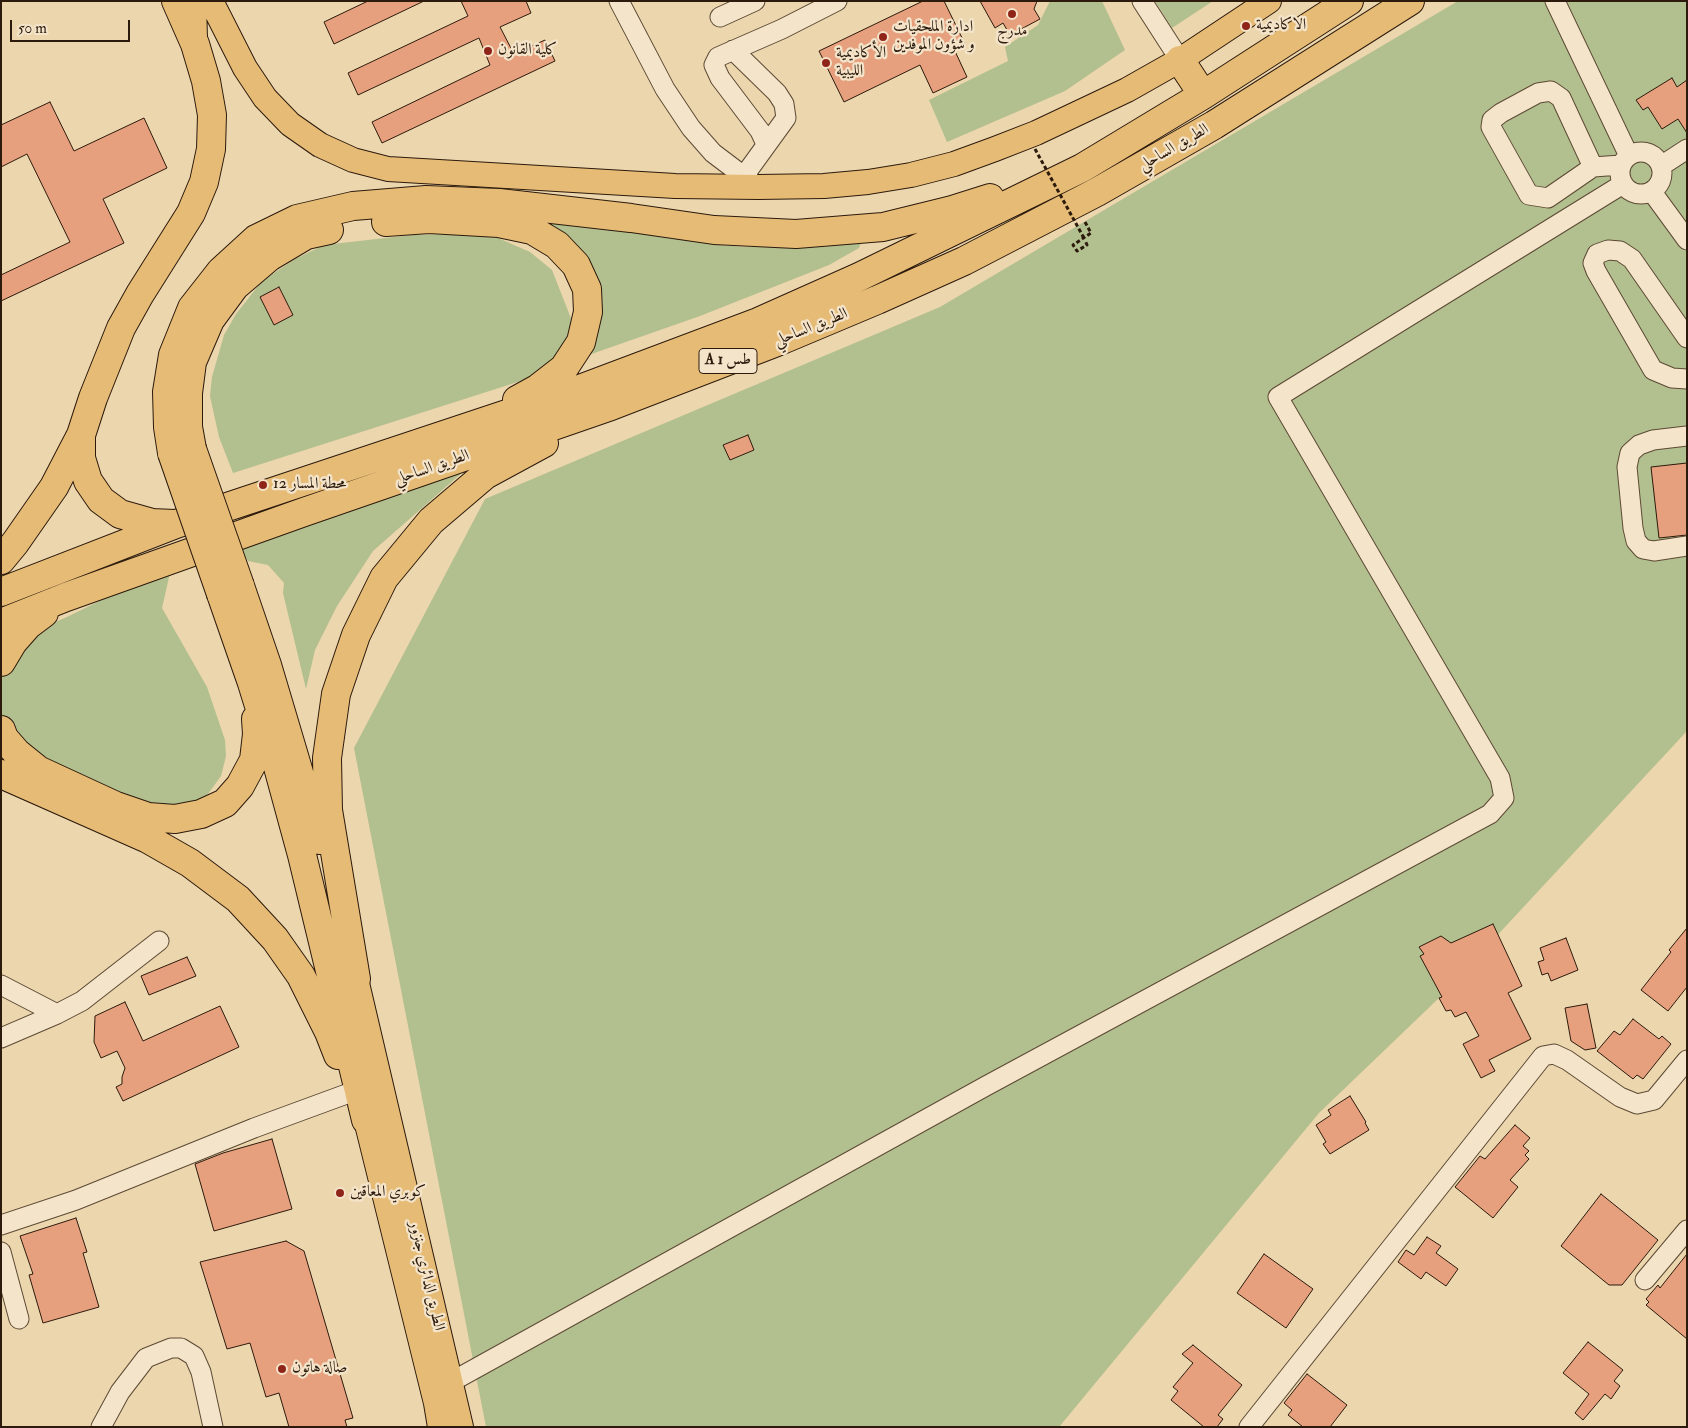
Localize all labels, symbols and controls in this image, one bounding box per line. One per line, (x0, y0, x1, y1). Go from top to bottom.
marker: مدرج (1006, 8, 1018, 20)
scale bar (12, 10, 132, 42)
place label: الاكاديمية (1256, 16, 1306, 36)
place label: ادارة الملحقيات و شؤون الموفدين (893, 18, 975, 56)
text: 50 m (18, 19, 47, 38)
marker: الاكاديمية (1240, 20, 1252, 32)
place label: مدرج (997, 22, 1027, 42)
marker: ادارة الملحقيات و شؤون الموفدين (877, 31, 889, 43)
place label: كلية القانون (498, 41, 557, 61)
place label: الأكاديمية الليبية (836, 44, 886, 82)
marker: كلية القانون (482, 45, 494, 57)
marker: الأكاديمية الليبية (820, 57, 832, 69)
street label: الطريق الساحلي (1135, 120, 1213, 176)
street label: الطريق الساحلي (771, 304, 851, 352)
road number: A 1 طس (699, 348, 757, 374)
street label: الطريق الساحلي (392, 446, 472, 490)
place label: محطة المسار 12 (273, 475, 346, 495)
marker: محطة المسار 12 (257, 479, 269, 491)
place label: كوبري المعاقين (350, 1183, 426, 1203)
marker: كوبري المعاقين (334, 1187, 346, 1199)
street label: الطريق الدائري جنزور (404, 1219, 448, 1333)
place label: صالة هاتون (292, 1359, 348, 1379)
marker: صالة هاتون (276, 1363, 288, 1375)

